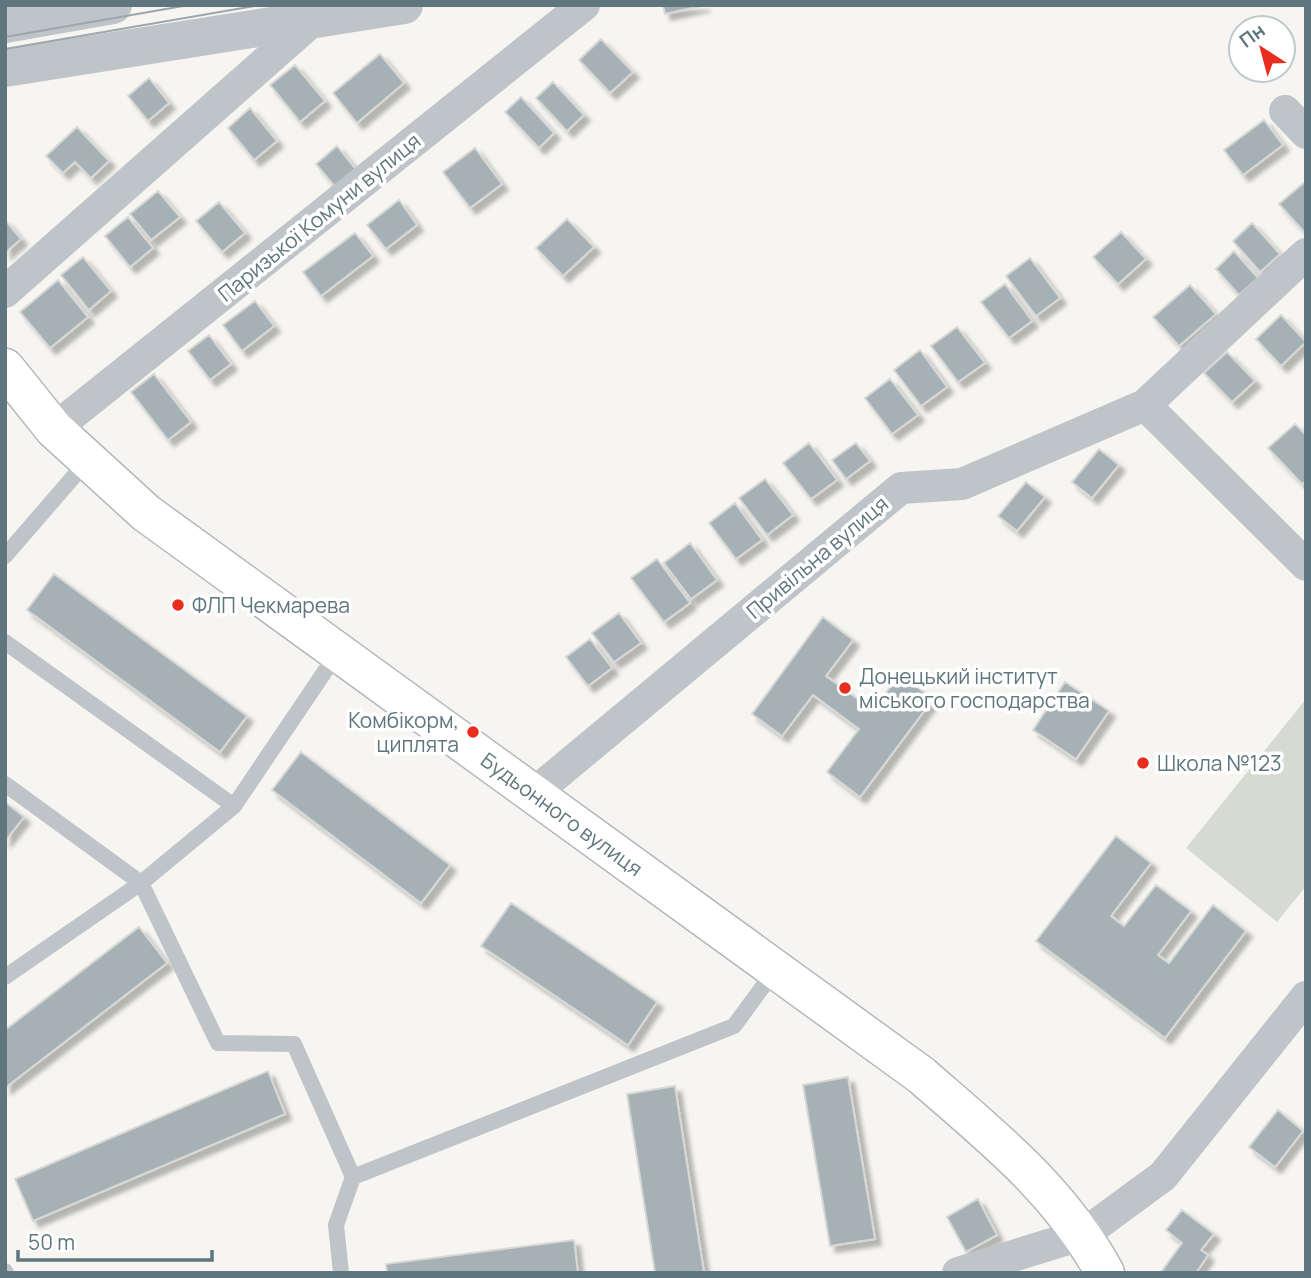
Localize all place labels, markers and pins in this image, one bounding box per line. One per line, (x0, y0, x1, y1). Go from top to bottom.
place label: ФЛП Чекмарева (192, 591, 350, 619)
marker: ФЛП Чекмарева (170, 597, 186, 613)
place label: Донецький інститут міського господарства (859, 662, 1090, 714)
marker: Донецький інститут міського господарства (837, 680, 853, 696)
place label: Комбікорм, циплята (348, 706, 459, 758)
marker: Комбікорм, циплята (465, 724, 481, 740)
place label: Школа №123 (1157, 749, 1282, 777)
marker: Школа №123 (1135, 755, 1151, 771)

